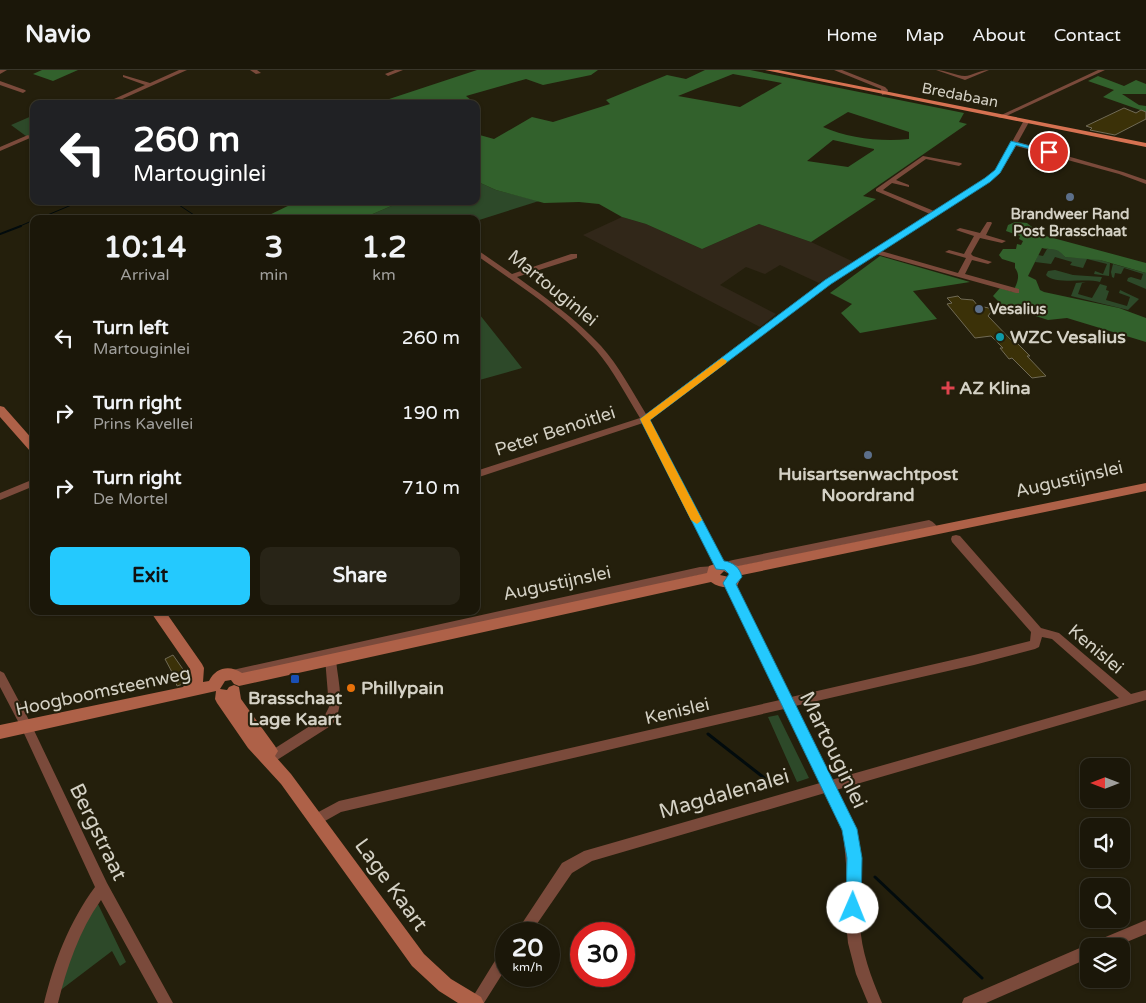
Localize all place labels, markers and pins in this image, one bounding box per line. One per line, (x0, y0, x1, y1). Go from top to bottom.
pin (1028, 131, 1070, 173)
marker: Brandweer Rand Post Brasschaat (1064, 191, 1076, 203)
place label: Brandweer Rand Post Brasschaat (1010, 205, 1130, 240)
place label: Vesalius (989, 300, 1047, 318)
marker: Vesalius (973, 303, 985, 315)
place label: WZC Vesalius (1010, 326, 1126, 348)
marker: WZC Vesalius (994, 331, 1006, 343)
place label: AZ Klina (959, 377, 1031, 399)
marker: AZ Klina (941, 381, 955, 395)
marker: Huisartsenwachtpost Noordrand (862, 449, 874, 461)
place label: Huisartsenwachtpost Noordrand (778, 463, 958, 506)
marker: Brasschaat Lage Kaart (289, 673, 301, 685)
place label: Phillypain (361, 677, 444, 699)
marker: Phillypain (345, 682, 357, 694)
place label: Brasschaat Lage Kaart (248, 687, 342, 730)

